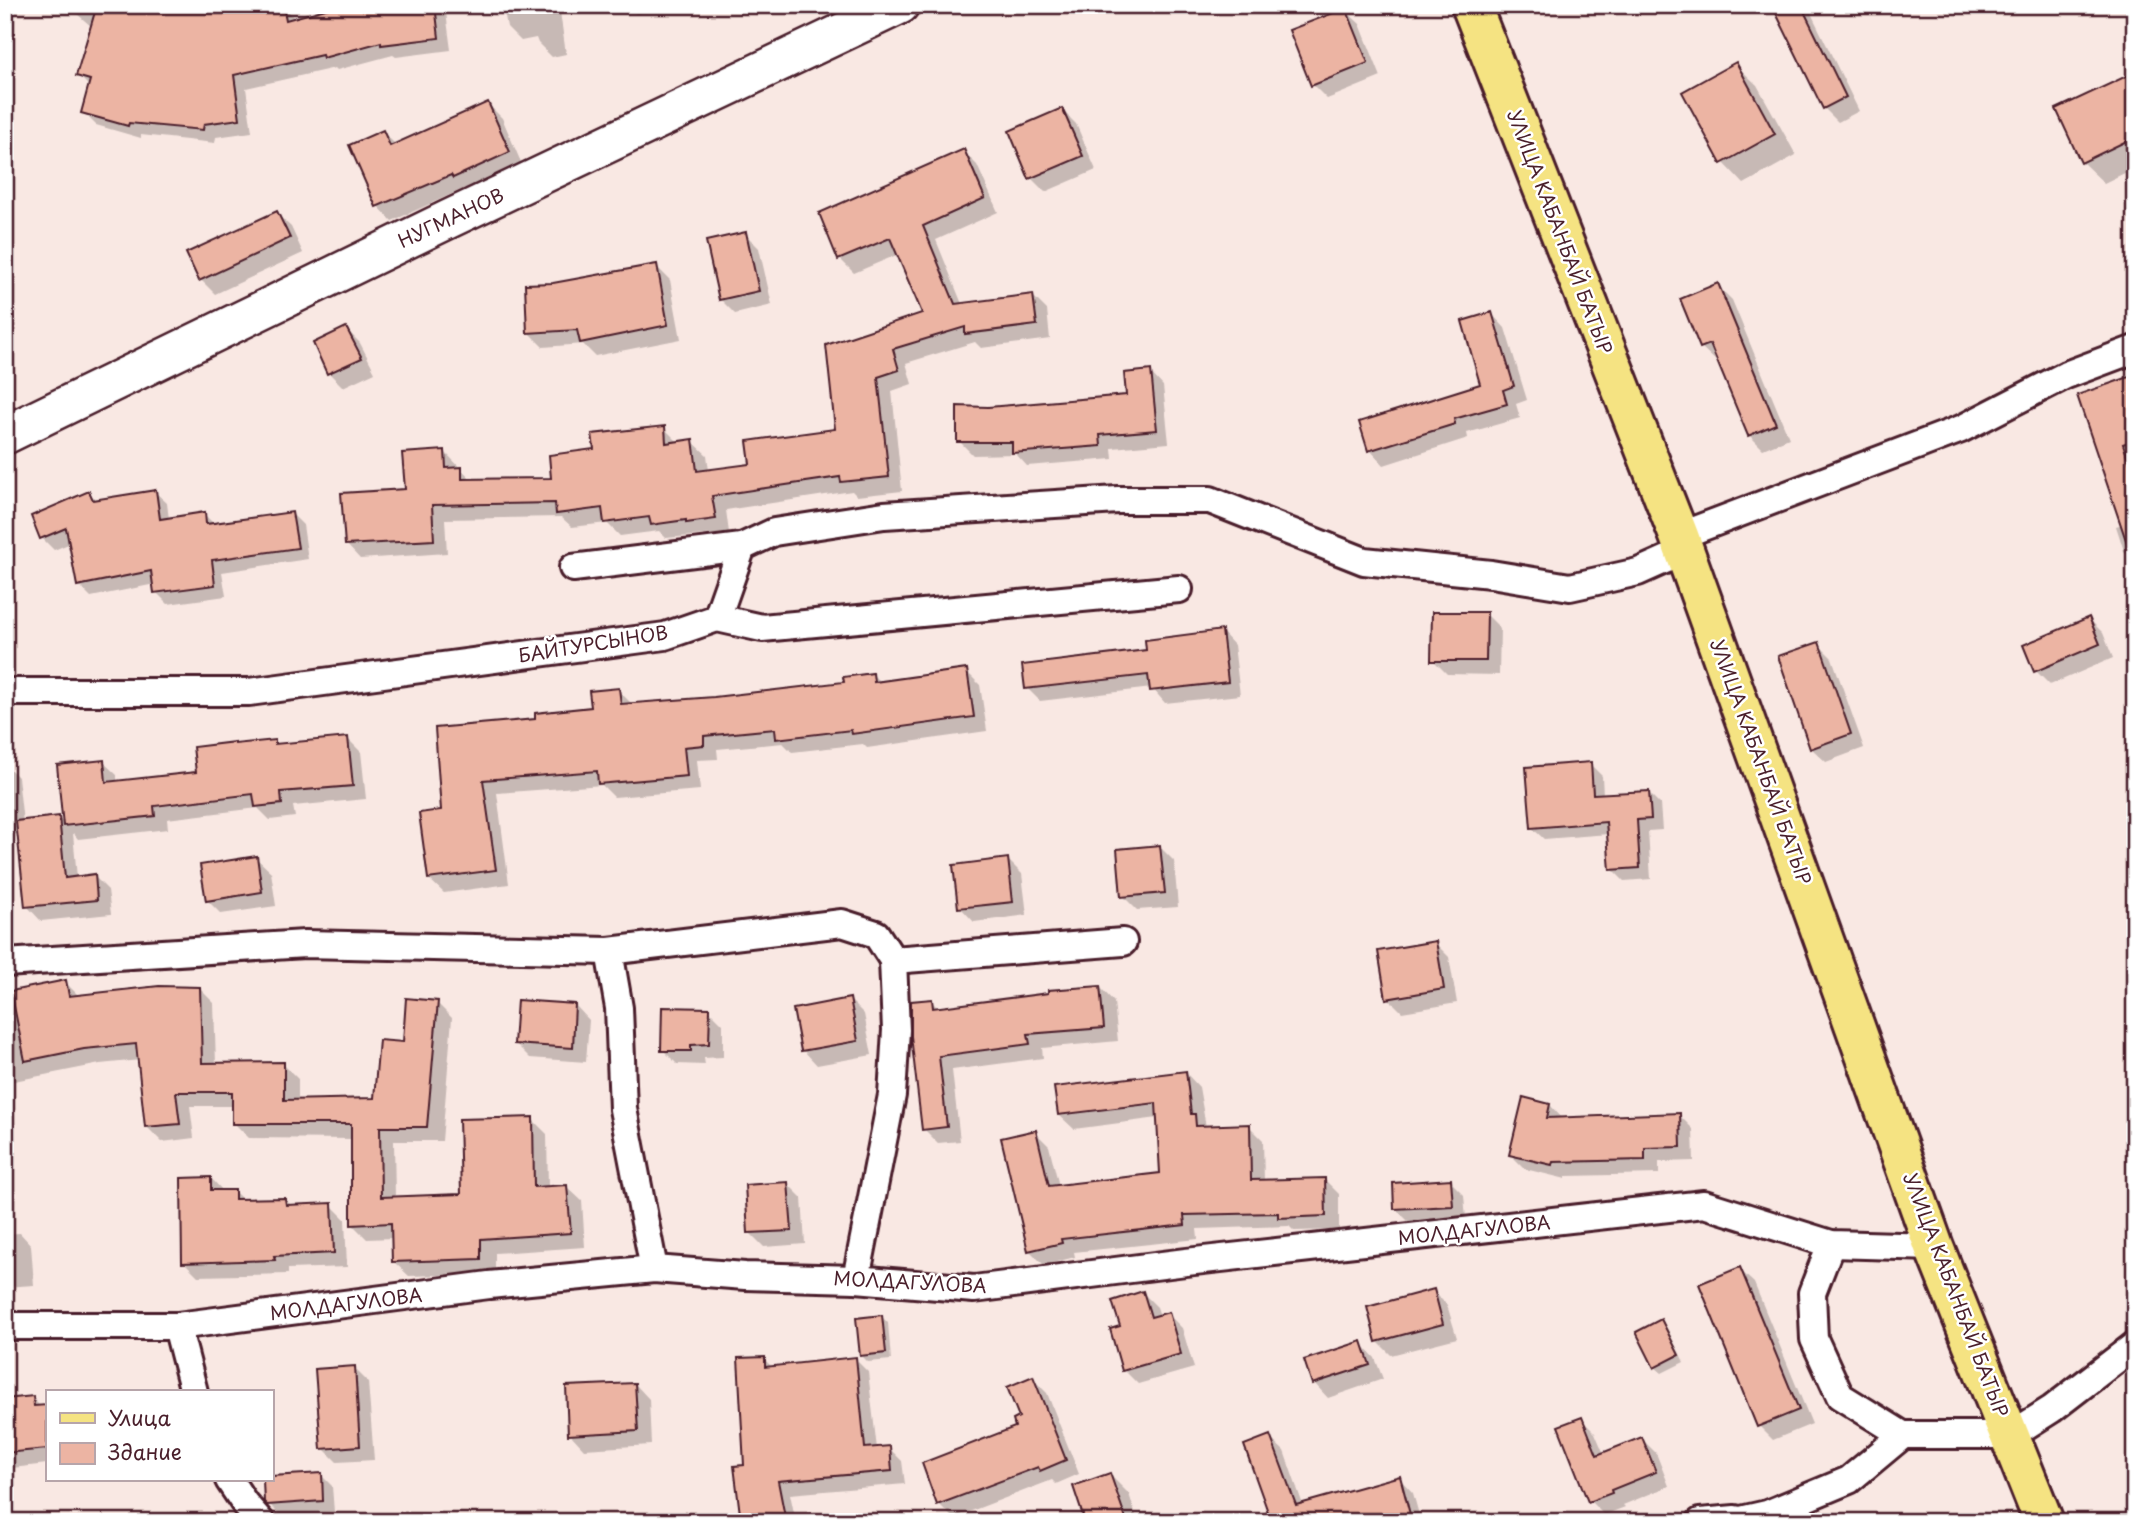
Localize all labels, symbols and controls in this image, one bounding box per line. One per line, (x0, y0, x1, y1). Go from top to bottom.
street label: УЛИЦА КАБАНБАЙ БАТЫР (1501, 105, 1621, 358)
street label: НУГМАНОВ (393, 180, 508, 254)
street label: БАЙТУРСЫНОВ (516, 617, 670, 669)
street label: УЛИЦА КАБАНБАЙ БАТЫР (1704, 635, 1819, 888)
street label: УЛИЦА КАБАНБАЙ БАТЫР (1897, 1168, 2017, 1421)
street label: МОЛДАГУЛОВА (1396, 1207, 1552, 1251)
street label: МОЛДАГУЛОВА (833, 1263, 988, 1299)
street label: МОЛДАГУЛОВА (268, 1280, 424, 1326)
legend (46, 1390, 273, 1482)
text: Улица (108, 1401, 171, 1433)
text: Здание (108, 1435, 182, 1467)

